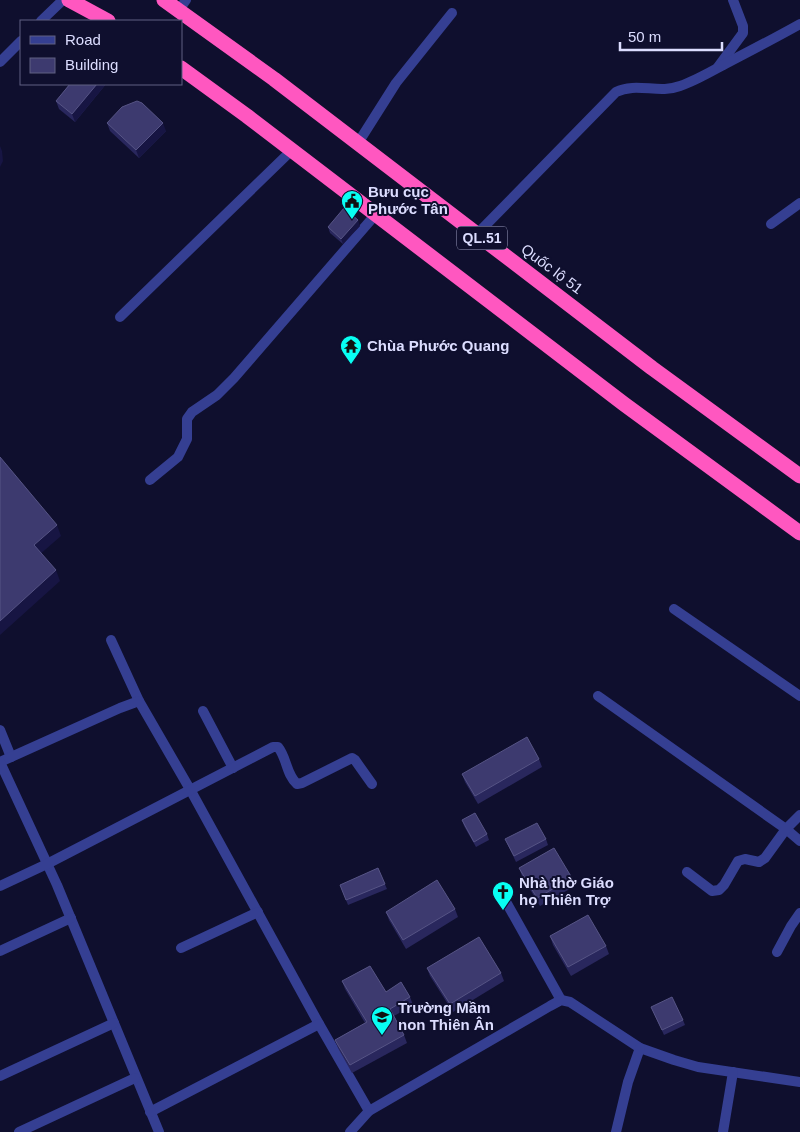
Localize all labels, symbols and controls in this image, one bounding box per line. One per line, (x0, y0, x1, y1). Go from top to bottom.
legend (20, 20, 182, 85)
scale bar (620, 20, 722, 52)
text: 50 m (628, 28, 661, 45)
text: Road (65, 31, 101, 48)
text: Building (65, 56, 118, 73)
place label: Bưu cục Phước Tân (368, 183, 448, 217)
public building icon: Bưu cục Phước Tân (340, 189, 364, 220)
road number: QL.51 (457, 227, 507, 250)
street label: Quốc lộ 51 (518, 240, 586, 297)
temple icon: Chùa Phước Quang (339, 334, 363, 365)
place label: Chùa Phước Quang (367, 337, 509, 354)
place label: Nhà thờ Giáo họ Thiên Trợ (519, 874, 614, 908)
church icon: Nhà thờ Giáo họ Thiên Trợ (491, 880, 515, 911)
place label: Trường Mầm non Thiên Ân (398, 999, 494, 1033)
school or university icon: Trường Mầm non Thiên Ân (370, 1005, 394, 1036)

